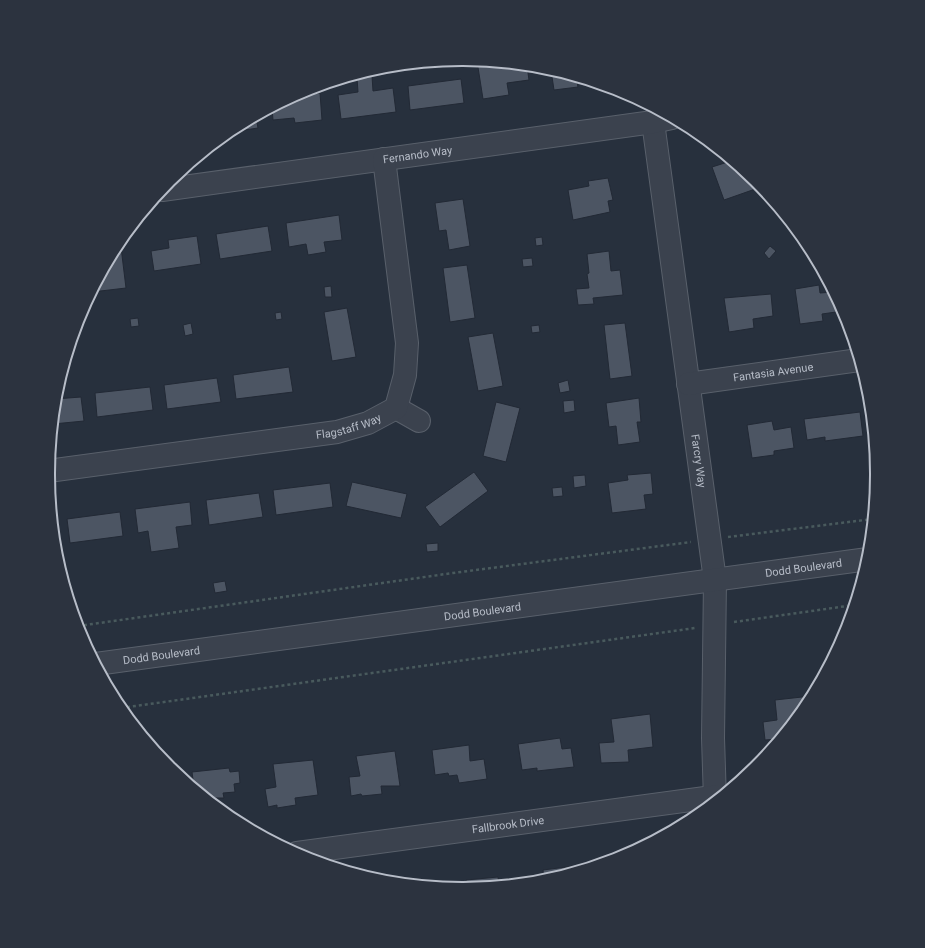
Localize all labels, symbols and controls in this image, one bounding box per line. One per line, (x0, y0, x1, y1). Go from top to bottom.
street label: Fernando Way (382, 143, 454, 166)
street label: Fantasia Avenue (732, 360, 814, 384)
street label: Flagstaff Way (315, 410, 384, 441)
street label: Farcry Way (689, 433, 709, 489)
street label: Dodd Boulevard (764, 556, 843, 579)
street label: Dodd Boulevard (443, 600, 522, 623)
street label: Dodd Boulevard (122, 643, 201, 667)
street label: Fallbrook Drive (471, 813, 545, 836)

